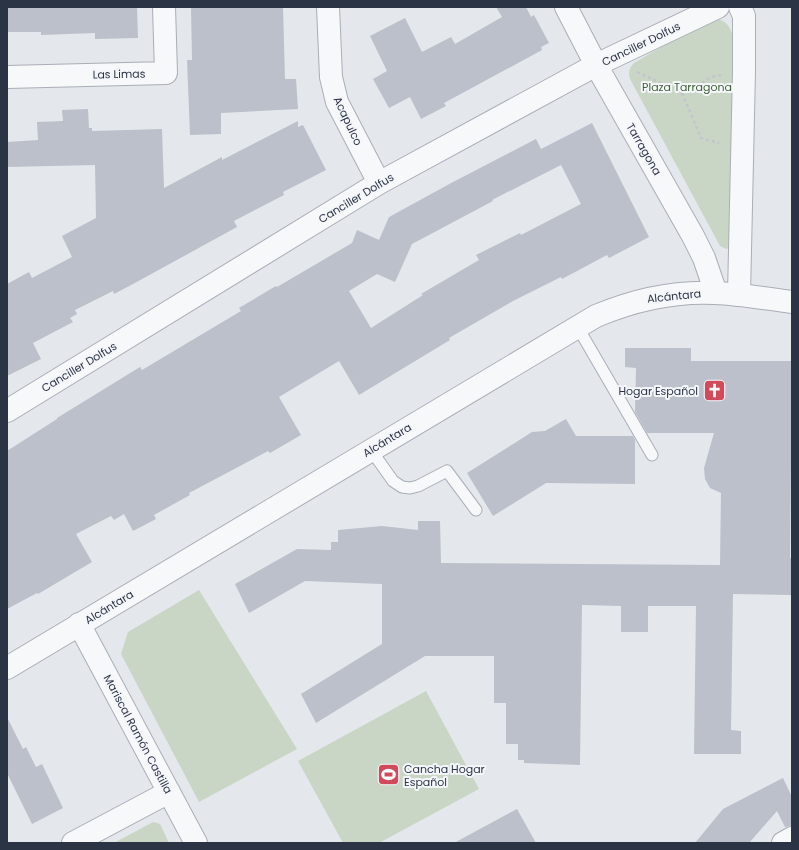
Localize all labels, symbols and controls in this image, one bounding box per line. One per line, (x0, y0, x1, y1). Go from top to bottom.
street label: Canciller Dolfus (599, 18, 683, 70)
street label: Las Limas (92, 66, 146, 82)
park label: Plaza Tarragona (642, 79, 732, 95)
street label: Acapulco (330, 94, 366, 148)
street label: Tarragona (623, 120, 665, 178)
street label: Canciller Dolfus (315, 169, 397, 227)
street label: Alcántara (646, 285, 702, 307)
street label: Canciller Dolfus (38, 338, 120, 396)
church icon: Hogar Español (701, 378, 727, 404)
place label: Hogar Español (618, 383, 698, 399)
street label: Alcántara (360, 419, 414, 461)
street label: Alcántara (82, 586, 136, 628)
street label: Mariscal Ramón Castilla (100, 672, 176, 796)
place label: Cancha Hogar Español (404, 761, 485, 790)
sports icon: Cancha Hogar Español (376, 762, 402, 788)

